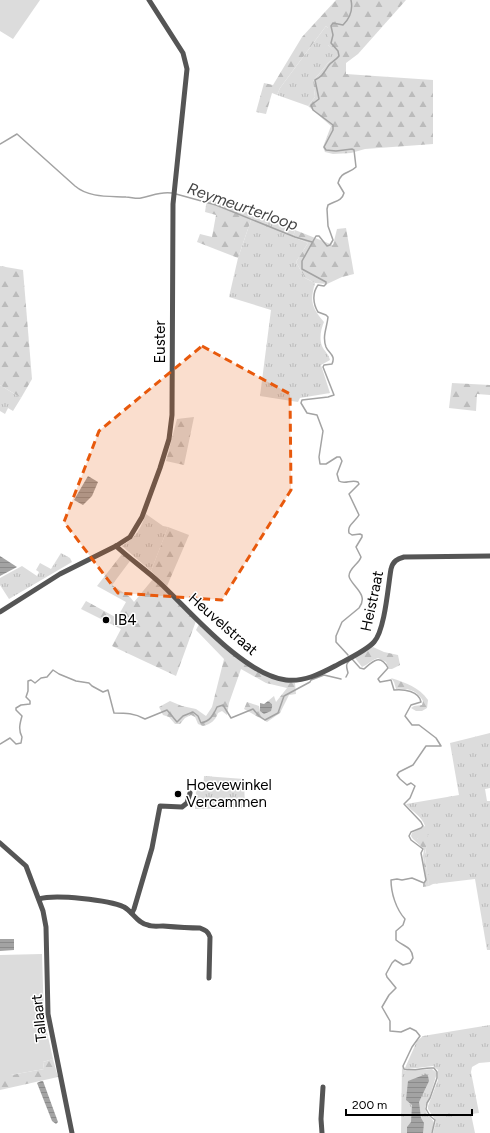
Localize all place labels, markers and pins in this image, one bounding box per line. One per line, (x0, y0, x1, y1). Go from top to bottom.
place label: IB4 (114, 611, 137, 629)
marker: IB4 (101, 615, 111, 625)
place label: Hoevewinkel Vercammen (186, 776, 272, 811)
marker: Hoevewinkel Vercammen (173, 789, 183, 799)

